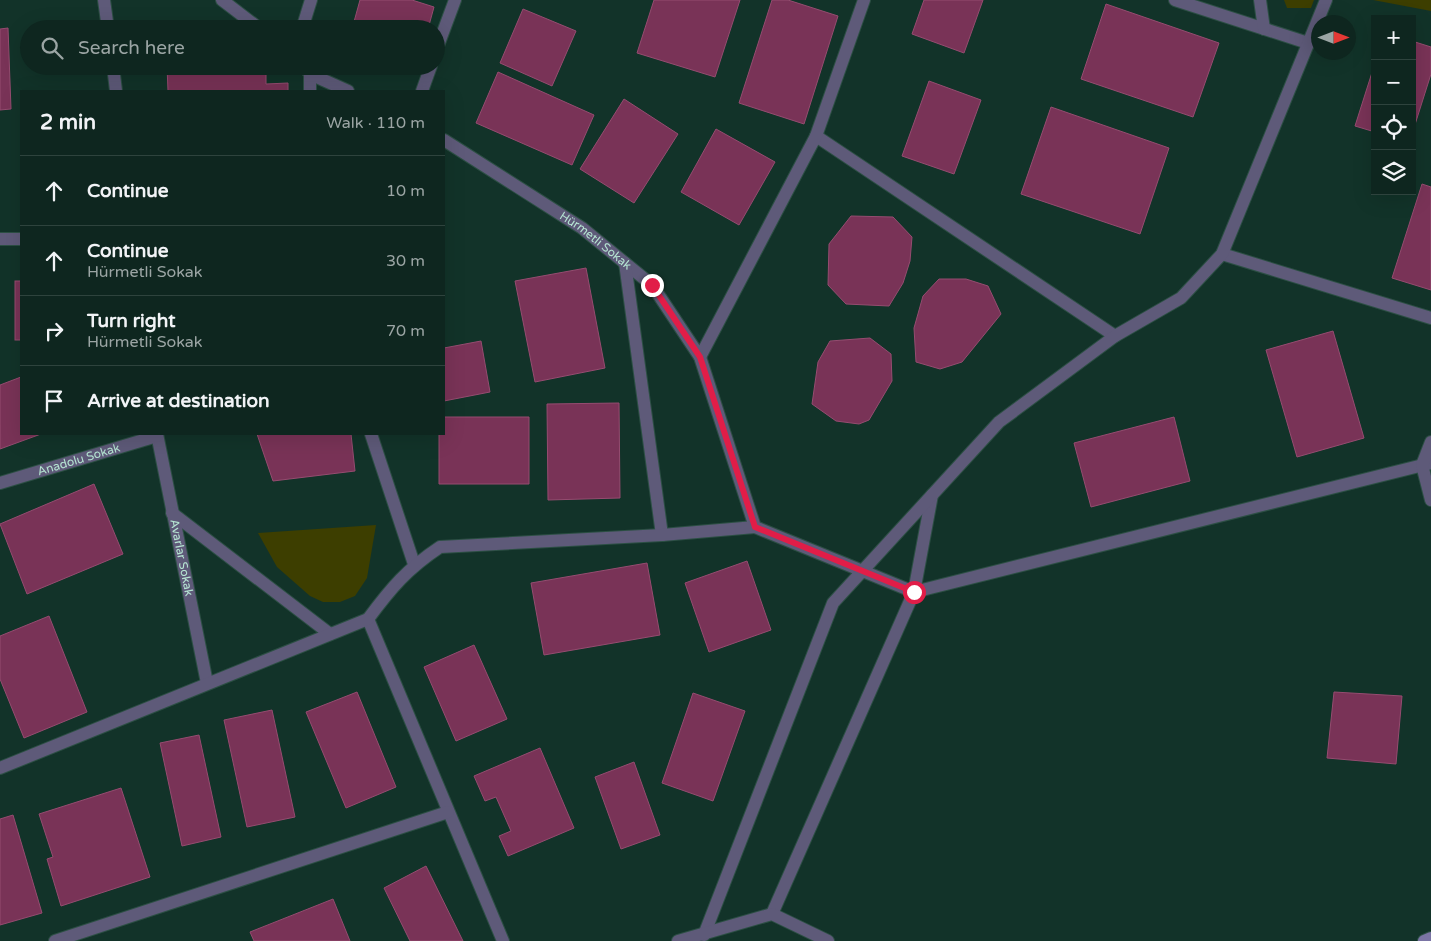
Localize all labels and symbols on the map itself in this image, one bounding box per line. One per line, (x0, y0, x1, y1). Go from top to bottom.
north arrow (1311, 15, 1356, 60)
street label: Hürmetli Sokak (557, 209, 635, 273)
route end (641, 274, 664, 297)
street label: Anadolu Sokak (36, 440, 122, 478)
street label: Avarlar Sokak (167, 518, 196, 598)
route start (903, 581, 926, 604)

